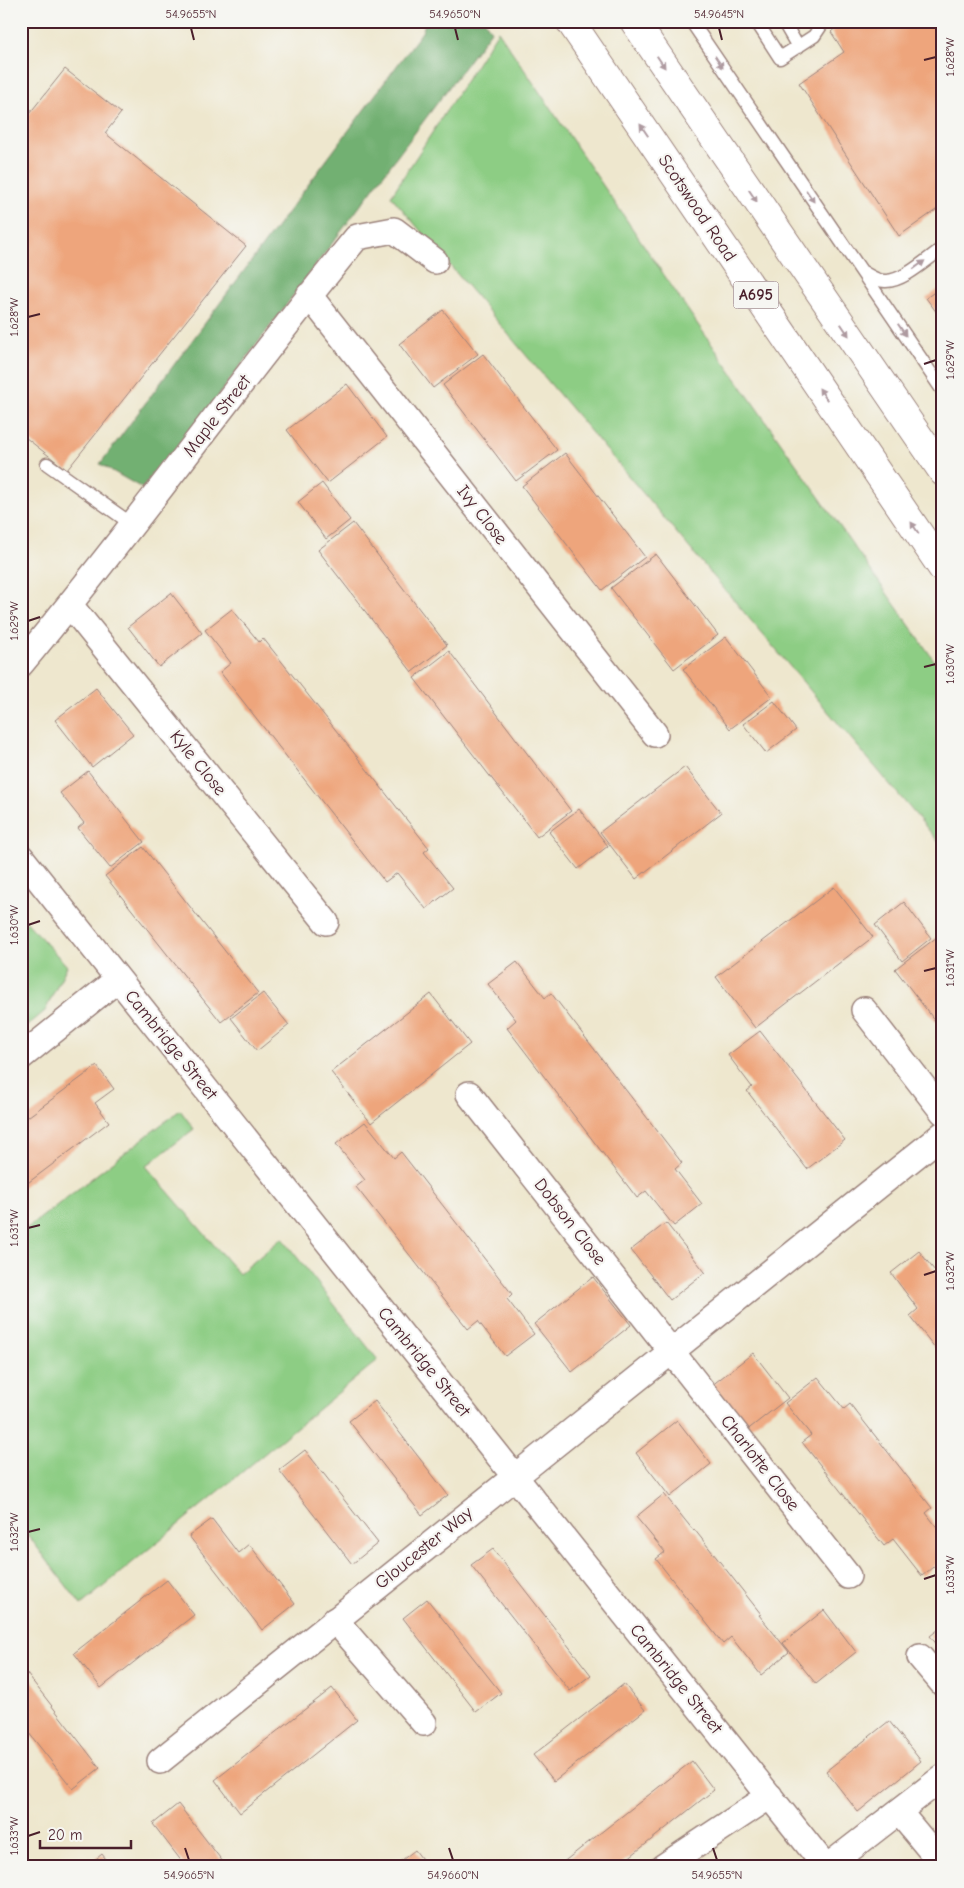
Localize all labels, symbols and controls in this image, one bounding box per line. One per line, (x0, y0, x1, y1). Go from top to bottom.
text: 54.9655°N (166, 7, 216, 21)
text: 54.9650°N (429, 7, 481, 21)
text: 54.9645°N (694, 7, 744, 21)
text: 1.628°W (943, 37, 957, 76)
one-way arrow (656, 55, 666, 68)
one-way arrow (714, 55, 724, 68)
one-way arrow (639, 123, 649, 136)
street label: Scotswood Road (653, 151, 741, 265)
one-way arrow (748, 189, 758, 203)
one-way arrow (805, 189, 815, 203)
one-way arrow (912, 260, 926, 270)
road number: A695 (734, 282, 778, 308)
text: 1.628°W (7, 297, 21, 336)
one-way arrow (840, 323, 850, 337)
one-way arrow (897, 323, 906, 337)
text: 1.629°W (943, 340, 957, 380)
street label: Maple Street (179, 370, 256, 461)
one-way arrow (818, 388, 828, 401)
street label: Ivy Close (452, 481, 512, 549)
one-way arrow (910, 522, 920, 535)
text: 1.629°W (7, 601, 21, 641)
text: 1.630°W (943, 643, 957, 684)
street label: Kyle Close (165, 726, 231, 800)
text: 1.630°W (7, 904, 21, 945)
text: 1.631°W (943, 949, 957, 987)
street label: Cambridge Street (120, 986, 222, 1105)
street label: Dobson Close (530, 1175, 610, 1269)
text: 1.631°W (7, 1209, 21, 1247)
text: 1.632°W (943, 1251, 957, 1290)
street label: Cambridge Street (373, 1303, 475, 1422)
street label: Charlotte Close (716, 1411, 804, 1515)
street label: Gloucester Way (371, 1502, 478, 1594)
text: 1.632°W (7, 1512, 21, 1551)
text: 1.633°W (943, 1555, 957, 1594)
street label: Cambridge Street (625, 1620, 727, 1739)
text: 1.633°W (7, 1816, 21, 1855)
scale bar (40, 1818, 131, 1850)
text: 20 m (48, 1826, 82, 1844)
text: 54.9665°N (164, 1868, 214, 1882)
text: 54.9660°N (427, 1868, 479, 1882)
text: 54.9655°N (692, 1868, 742, 1882)

